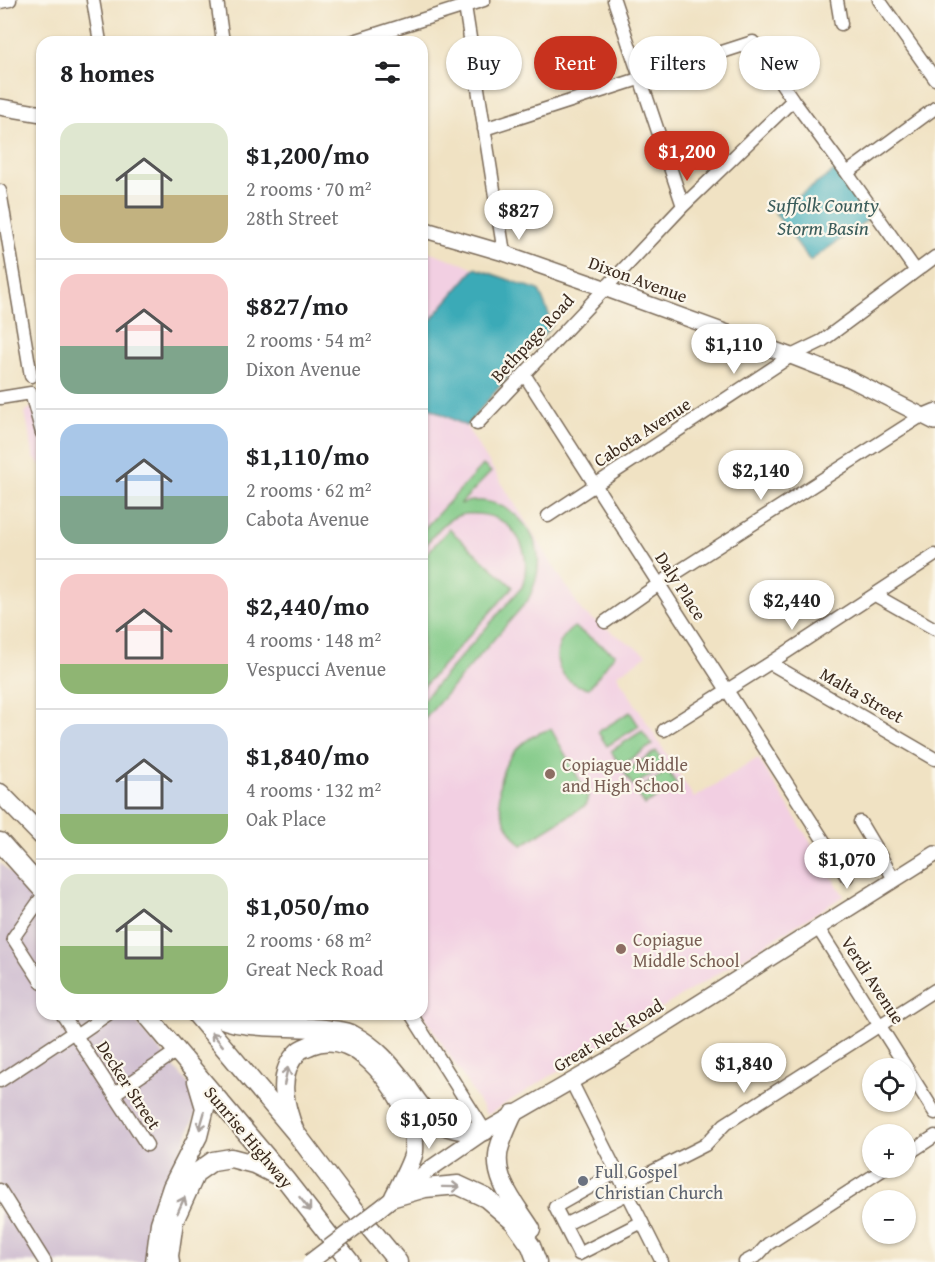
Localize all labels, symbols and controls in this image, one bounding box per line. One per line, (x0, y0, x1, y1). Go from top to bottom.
chip: Buy (446, 36, 522, 90)
chip: Rent (534, 36, 617, 90)
chip: Filters (629, 36, 727, 90)
chip: New (739, 36, 820, 90)
text: 8 homes (60, 53, 155, 92)
icon: filters (371, 56, 404, 89)
pin: $1,200 (638, 131, 736, 182)
text: $1,200/mo (246, 135, 369, 174)
text: $1,200 (658, 136, 716, 165)
icon: home (108, 147, 180, 219)
text: 2 rooms · 70 m² (246, 174, 372, 203)
pin: $827 (483, 190, 555, 241)
water label: Suffolk County Storm Basin (767, 190, 879, 242)
text: $827 (498, 195, 540, 224)
text: 28th Street (246, 203, 339, 232)
street label: Dixon Avenue (585, 249, 691, 309)
text: $827/mo (246, 286, 348, 325)
street label: Bethpage Road (484, 287, 580, 388)
icon: home (108, 298, 180, 370)
pin: $1,110 (685, 324, 783, 375)
text: 2 rooms · 54 m² (246, 325, 372, 354)
text: $1,110 (705, 329, 763, 358)
text: Dixon Avenue (246, 354, 361, 383)
street label: Cabota Avenue (588, 390, 696, 474)
text: $1,110/mo (246, 436, 369, 475)
icon: home (108, 448, 180, 520)
pin: $2,140 (712, 450, 810, 501)
text: $2,140 (732, 455, 790, 484)
text: 2 rooms · 62 m² (246, 475, 372, 504)
text: Cabota Avenue (246, 504, 369, 533)
street label: Daly Place (649, 546, 713, 626)
pin: $2,440 (743, 580, 841, 631)
text: $2,440 (763, 585, 821, 614)
text: $2,440/mo (246, 586, 369, 625)
icon: home (108, 598, 180, 670)
text: 4 rooms · 148 m² (246, 625, 381, 654)
text: Vespucci Avenue (246, 654, 386, 683)
street label: Malta Street (815, 660, 909, 730)
text: $1,840/mo (246, 736, 369, 775)
icon: home (108, 748, 180, 820)
place label: Copiague Middle and High School (562, 751, 688, 799)
marker: Copiague Middle and High School (543, 767, 557, 781)
text: 4 rooms · 132 m² (246, 775, 381, 804)
text: Oak Place (246, 804, 326, 833)
pin: $1,070 (798, 839, 896, 890)
text: $1,070 (818, 844, 876, 873)
text: $1,050/mo (246, 886, 369, 925)
icon: home (108, 898, 180, 970)
text: 2 rooms · 68 m² (246, 925, 372, 954)
place label: Copiague Middle School (633, 926, 740, 974)
street label: Verdi Avenue (834, 931, 912, 1029)
marker: Copiague Middle School (614, 942, 628, 956)
text: Great Neck Road (246, 954, 383, 983)
street label: Great Neck Road (548, 991, 668, 1078)
one-way arrow (210, 1032, 224, 1047)
street label: Decker Street (90, 1035, 168, 1135)
pin: $1,840 (695, 1043, 793, 1094)
text: $1,840 (715, 1048, 773, 1077)
map controls (862, 1058, 916, 1244)
button: locate (862, 1058, 916, 1112)
one-way arrow (281, 1067, 292, 1086)
street label: Sunrise Highway (198, 1080, 300, 1194)
pin: $1,050 (380, 1099, 478, 1150)
text: $1,050 (400, 1104, 458, 1133)
one-way arrow (196, 1111, 207, 1130)
button: + (862, 1124, 916, 1178)
place label: Full Gospel Christian Church (595, 1158, 723, 1206)
marker: Full Gospel Christian Church (576, 1174, 590, 1188)
one-way arrow (441, 1181, 461, 1193)
button: − (862, 1190, 916, 1244)
one-way arrow (298, 1196, 311, 1212)
one-way arrow (176, 1197, 187, 1215)

